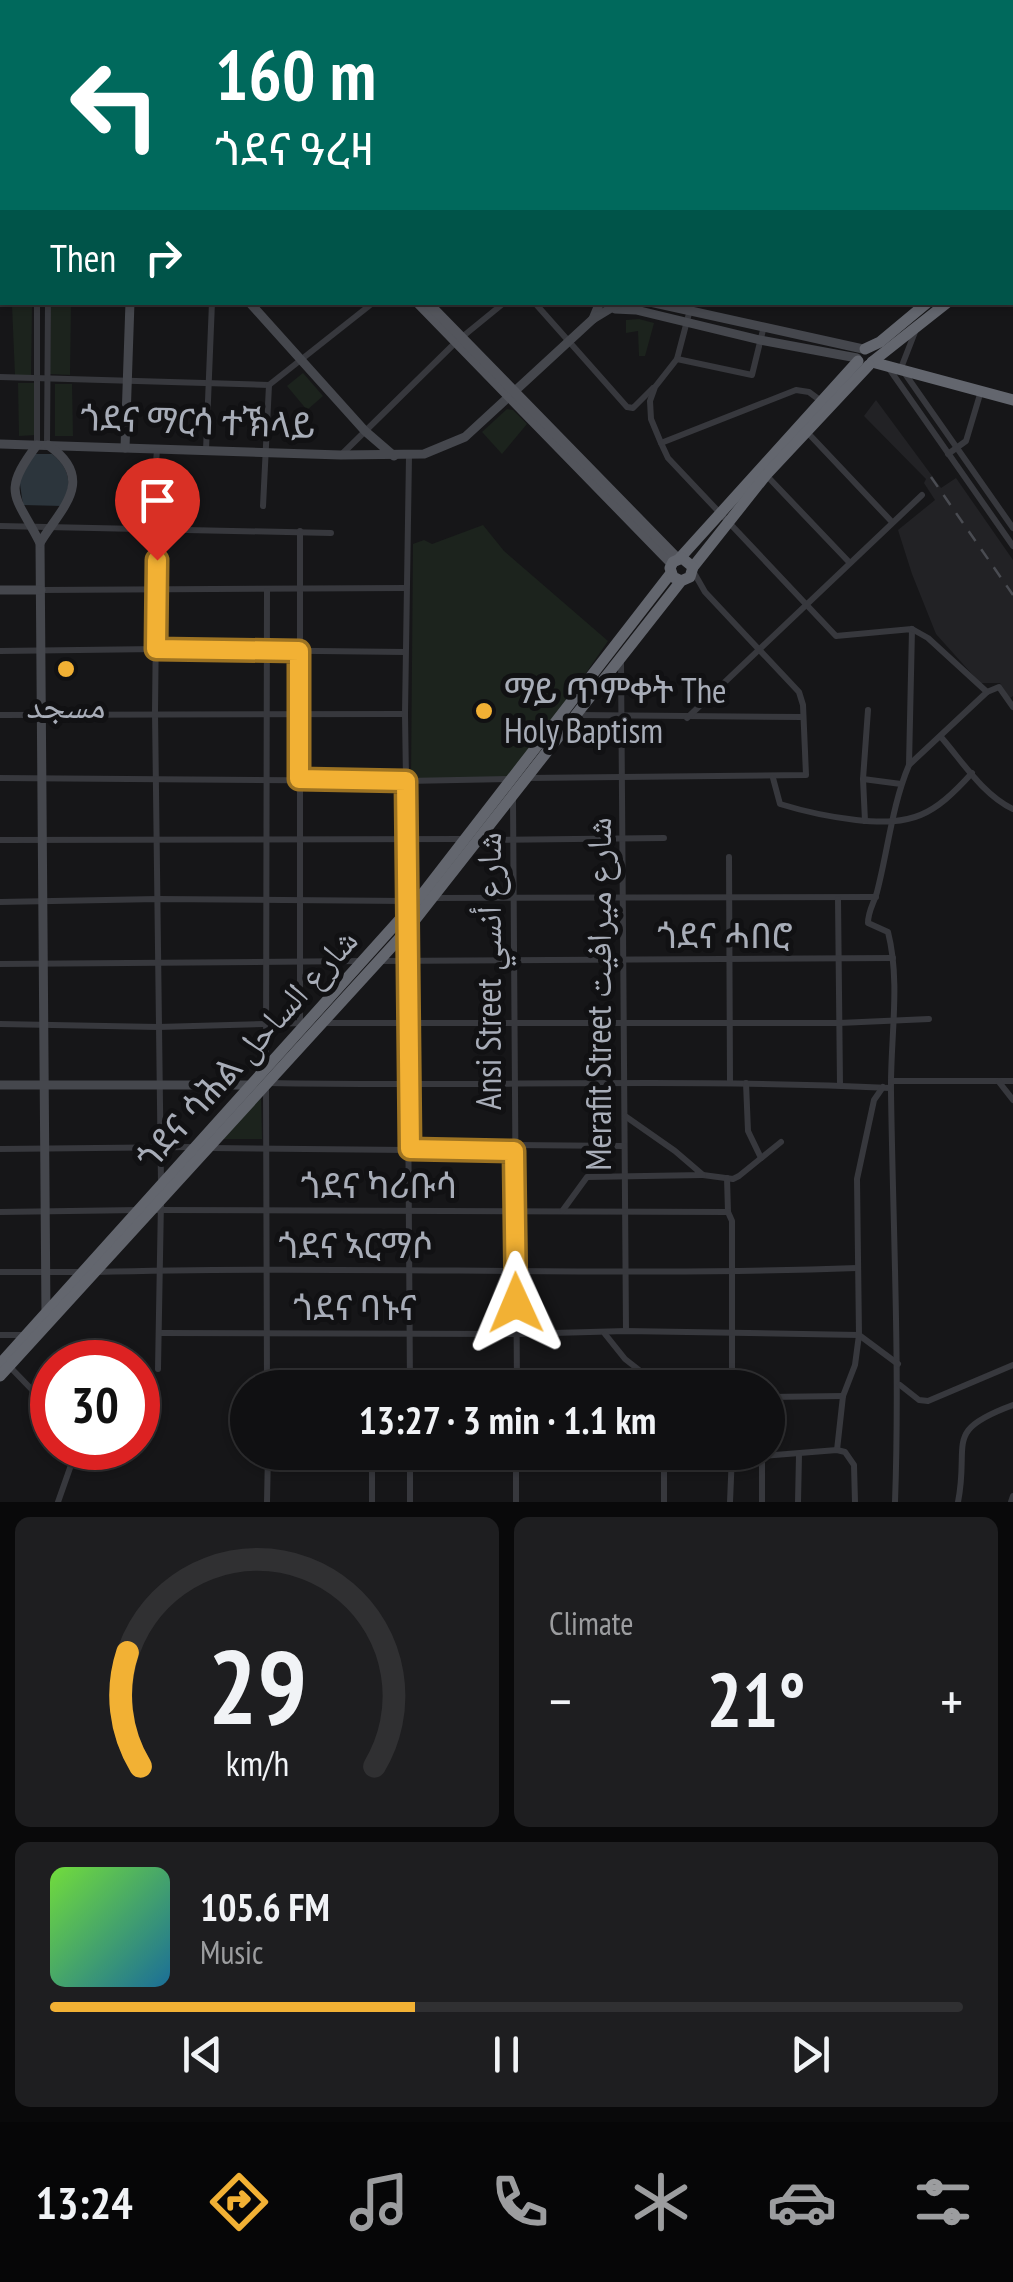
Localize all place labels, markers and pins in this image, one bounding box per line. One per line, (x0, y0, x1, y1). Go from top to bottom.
pin (115, 458, 200, 561)
marker: مسجد (55, 658, 77, 680)
place label: ማይ ጥምቀት The Holy Baptism (504, 667, 727, 753)
place label: مسجد (26, 682, 106, 728)
marker: ማይ ጥምቀት The Holy Baptism (473, 700, 495, 722)

